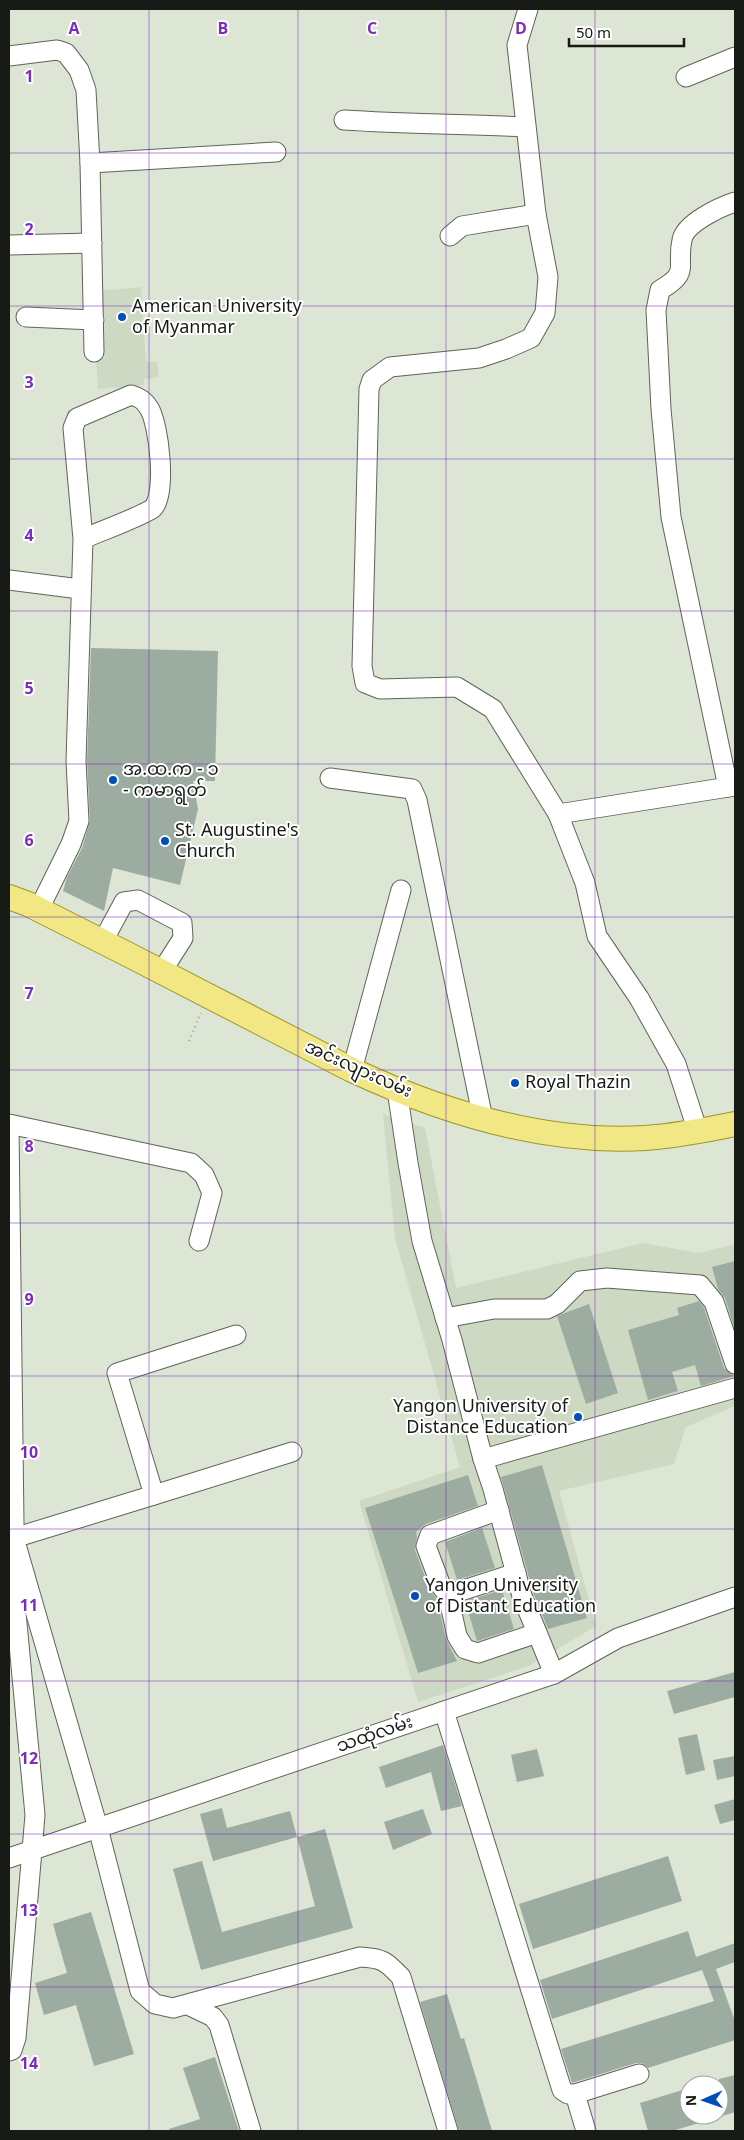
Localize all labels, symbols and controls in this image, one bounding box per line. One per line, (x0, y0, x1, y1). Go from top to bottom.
text: A (68, 13, 80, 48)
text: B (218, 13, 228, 48)
text: C (367, 13, 377, 48)
text: D (515, 13, 527, 48)
scale bar (569, 15, 684, 47)
text: 50 m (576, 18, 611, 51)
text: 1 (24, 61, 34, 96)
text: 2 (24, 214, 34, 249)
place label: American University of Myanmar (132, 288, 303, 348)
marker: American University of Myanmar (116, 311, 128, 323)
text: 3 (24, 367, 34, 402)
text: 4 (24, 520, 34, 555)
text: 5 (24, 673, 34, 708)
place label: အ.ထ.က - ၁ - ကမာရွတ် (123, 751, 219, 811)
marker: အ.ထ.က - ၁ - ကမာရွတ် (107, 774, 119, 786)
place label: St. Augustine's Church (175, 812, 299, 872)
text: 6 (24, 825, 34, 860)
marker: St. Augustine's Church (159, 835, 171, 847)
text: 7 (24, 978, 34, 1013)
street label: အင်းလျားလမ်း (297, 1029, 419, 1111)
place label: Royal Thazin (525, 1064, 631, 1103)
marker: Royal Thazin (509, 1077, 521, 1089)
text: 8 (24, 1131, 34, 1166)
text: 9 (24, 1284, 34, 1319)
place label: Yangon University of Distance Education (393, 1388, 569, 1448)
marker: Yangon University of Distance Education (572, 1411, 584, 1423)
text: 10 (20, 1437, 38, 1472)
place label: Yangon University of Distant Education (425, 1567, 596, 1627)
text: 11 (20, 1590, 38, 1625)
marker: Yangon University of Distant Education (409, 1590, 421, 1602)
street label: သထုံလမ်း (331, 1704, 419, 1766)
text: 12 (20, 1743, 38, 1778)
text: 13 (20, 1895, 38, 1930)
text: 14 (20, 2048, 38, 2083)
north arrow (679, 2075, 729, 2125)
text: N (677, 2094, 708, 2107)

